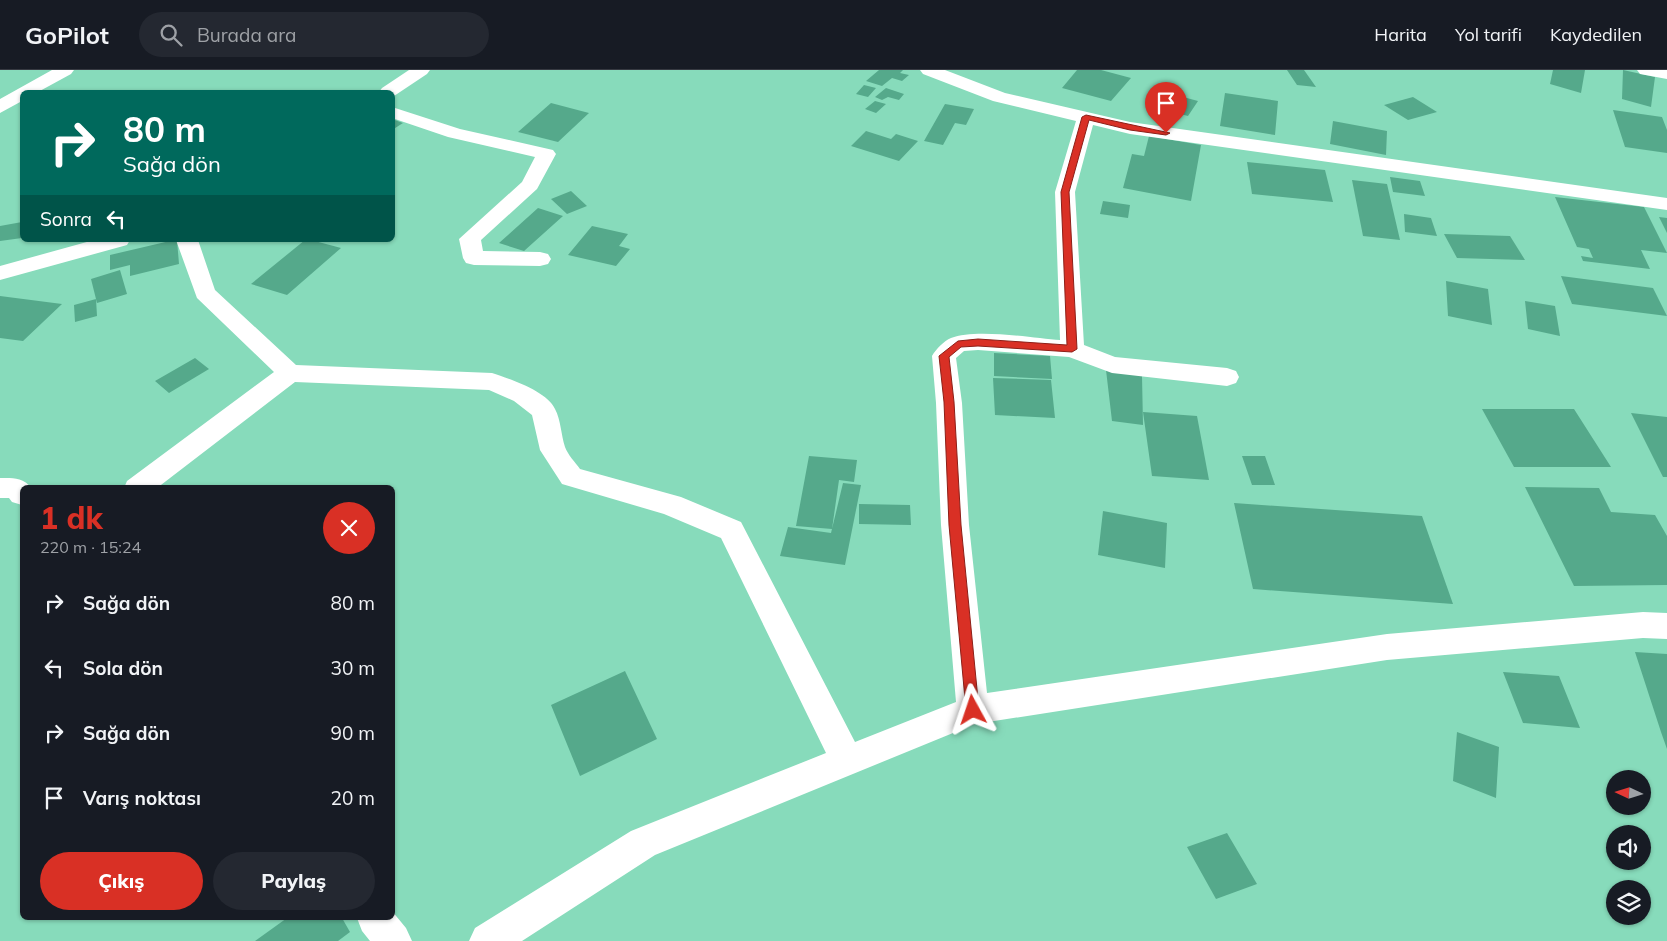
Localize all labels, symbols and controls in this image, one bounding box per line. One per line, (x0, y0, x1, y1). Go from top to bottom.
search box (139, 12, 489, 57)
text: GoPilot (25, 20, 109, 50)
icon: search (157, 21, 185, 49)
text: Burada ara (197, 23, 296, 47)
text: Harita (1374, 23, 1427, 46)
text: Yol tarifi (1455, 23, 1522, 46)
text: Kaydedilen (1550, 23, 1642, 46)
pin (1145, 82, 1187, 133)
icon: arrive (1152, 89, 1180, 117)
text: 80 m (123, 107, 206, 151)
icon: right (40, 110, 105, 175)
text: Sağa dön (123, 150, 221, 178)
icon: left (102, 205, 130, 233)
text: Sonra (40, 207, 92, 231)
text: 1 dk (40, 499, 103, 537)
button: close (323, 502, 375, 554)
text: 220 m · 15:24 (40, 537, 141, 557)
icon: right (40, 589, 68, 617)
text: Sağa dön (83, 591, 170, 615)
text: 80 m (331, 591, 375, 615)
icon: left (40, 654, 68, 682)
text: Sola dön (83, 656, 163, 680)
text: 30 m (331, 656, 375, 680)
position arrow (946, 683, 998, 735)
icon: right (40, 719, 68, 747)
text: Sağa dön (83, 721, 170, 745)
text: 90 m (331, 721, 375, 745)
north arrow (1606, 770, 1651, 815)
map controls (1606, 770, 1651, 925)
icon: arrive (40, 784, 68, 812)
text: Varış noktası (83, 786, 201, 810)
text: 20 m (331, 786, 375, 810)
button: sound (1606, 825, 1651, 870)
button: Çıkış (40, 852, 203, 910)
button: Paylaş (213, 852, 375, 910)
button: layers (1606, 880, 1651, 925)

